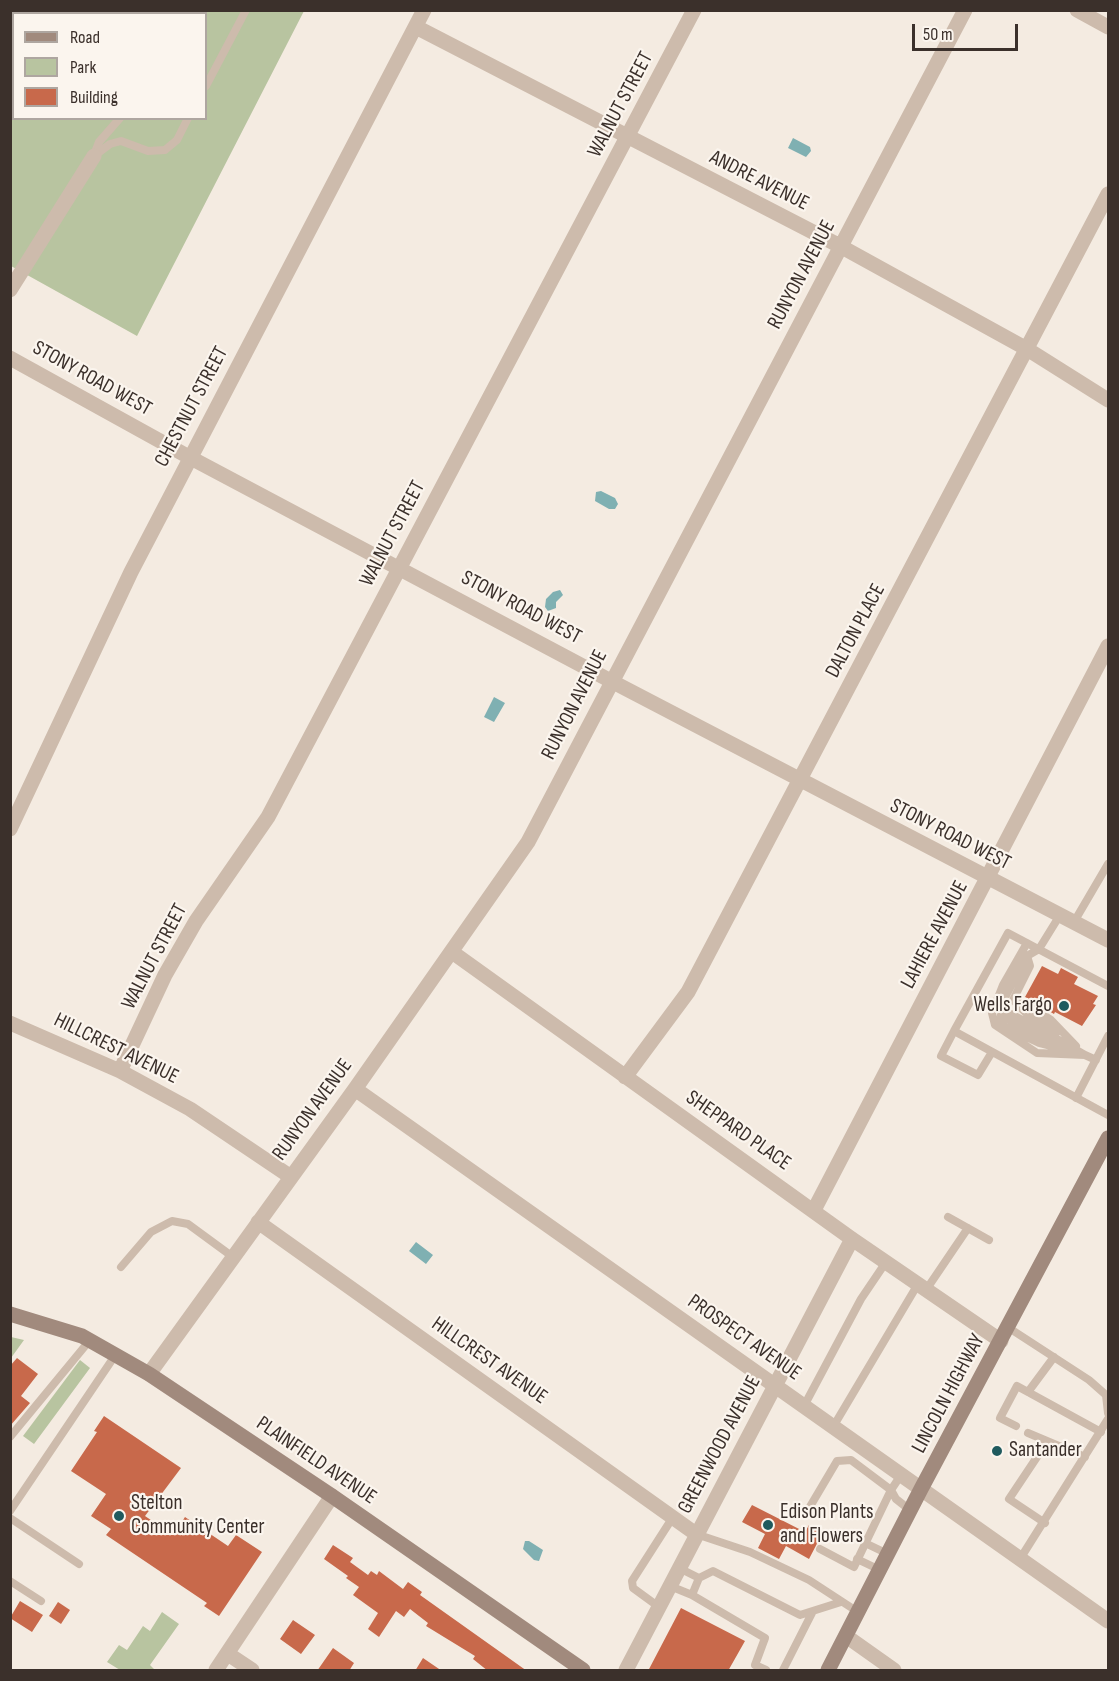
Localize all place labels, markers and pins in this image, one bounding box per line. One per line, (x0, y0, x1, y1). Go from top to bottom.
place label: Wells Fargo (973, 993, 1052, 1019)
marker: Wells Fargo (1057, 999, 1071, 1013)
place label: Santander (1009, 1438, 1082, 1464)
marker: Santander (990, 1444, 1004, 1458)
place label: Stelton Community Center (131, 1491, 265, 1541)
place label: Edison Plants and Flowers (780, 1500, 874, 1550)
marker: Stelton Community Center (112, 1509, 126, 1523)
marker: Edison Plants and Flowers (761, 1518, 775, 1532)

